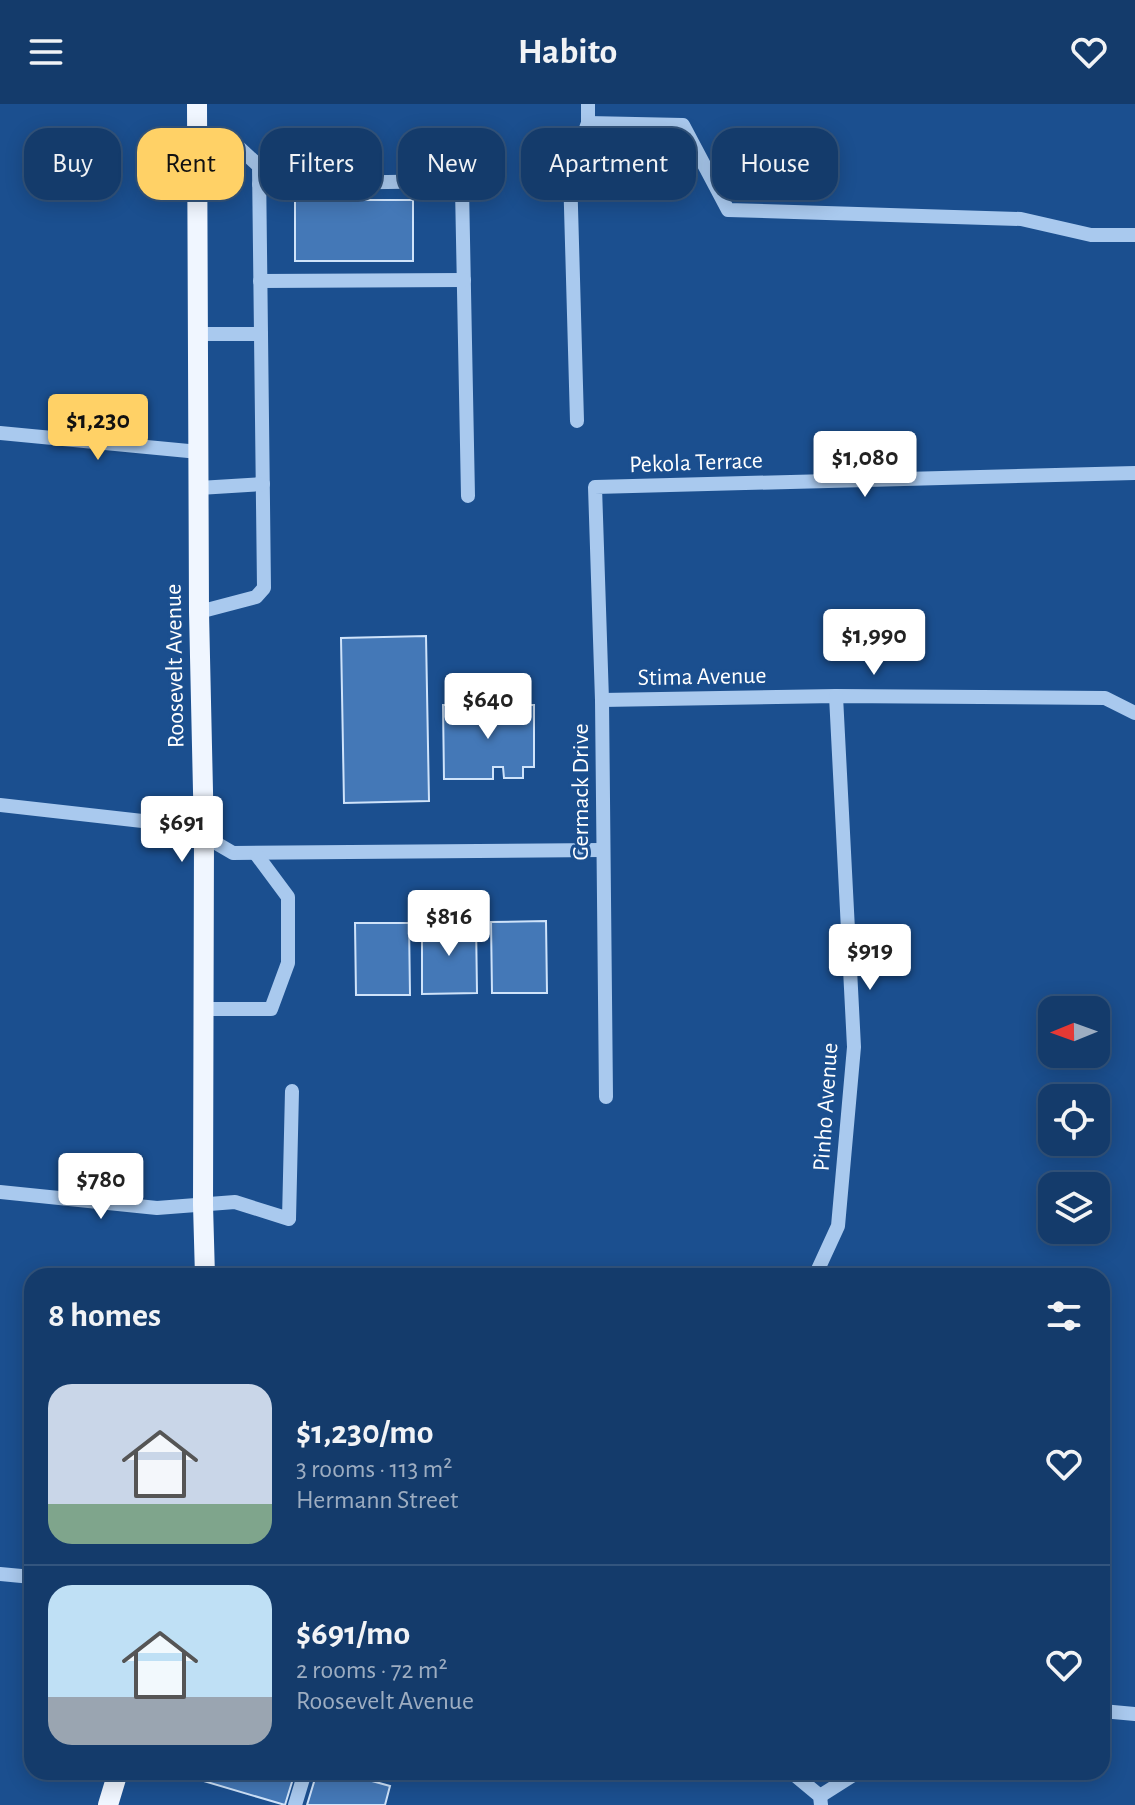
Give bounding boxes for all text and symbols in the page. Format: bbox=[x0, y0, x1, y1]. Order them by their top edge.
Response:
icon: menu bbox=[24, 30, 68, 74]
icon: heart bbox=[1067, 30, 1111, 74]
text: Habito bbox=[518, 34, 617, 70]
chip: Buy bbox=[24, 128, 121, 200]
chip: Rent bbox=[137, 128, 244, 200]
chip: Filters bbox=[260, 128, 382, 200]
chip: New bbox=[398, 128, 505, 200]
chip: Apartment bbox=[521, 128, 696, 200]
chip: House bbox=[712, 128, 838, 200]
pin: $1,230 bbox=[33, 394, 163, 462]
text: $1,230 bbox=[66, 407, 130, 433]
pin: $1,080 bbox=[800, 431, 930, 499]
text: $1,080 bbox=[832, 444, 898, 470]
street label: Pekola Terrace bbox=[629, 449, 763, 477]
street label: Roosevelt Avenue bbox=[162, 584, 188, 748]
pin: $1,990 bbox=[809, 609, 939, 677]
text: $1,990 bbox=[841, 622, 907, 648]
street label: Stima Avenue bbox=[637, 664, 767, 690]
pin: $640 bbox=[441, 673, 535, 741]
text: $640 bbox=[463, 686, 513, 712]
street label: Germack Drive bbox=[569, 723, 593, 861]
pin: $691 bbox=[135, 796, 229, 864]
text: $691 bbox=[159, 809, 205, 835]
pin: $816 bbox=[402, 890, 496, 958]
text: $816 bbox=[426, 903, 472, 929]
pin: $919 bbox=[823, 924, 917, 992]
text: $919 bbox=[847, 937, 893, 963]
north arrow bbox=[1038, 996, 1110, 1068]
map controls bbox=[1038, 996, 1110, 1244]
street label: Pinho Avenue bbox=[810, 1042, 842, 1172]
button: locate bbox=[1038, 1084, 1110, 1156]
pin: $780 bbox=[54, 1153, 148, 1221]
text: $780 bbox=[76, 1166, 126, 1192]
button: layers bbox=[1038, 1172, 1110, 1244]
icon: filters bbox=[1042, 1294, 1086, 1338]
text: 8 homes bbox=[48, 1299, 161, 1333]
icon: home bbox=[112, 1416, 208, 1512]
text: $1,230/mo bbox=[296, 1416, 434, 1450]
icon: heart bbox=[1042, 1442, 1086, 1486]
text: 3 rooms · 113 m² bbox=[296, 1456, 452, 1482]
text: Hermann Street bbox=[296, 1487, 458, 1513]
icon: home bbox=[112, 1617, 208, 1713]
text: $691/mo bbox=[296, 1617, 410, 1651]
icon: heart bbox=[1042, 1643, 1086, 1687]
text: 2 rooms · 72 m² bbox=[296, 1657, 448, 1683]
text: Roosevelt Avenue bbox=[296, 1688, 474, 1714]

